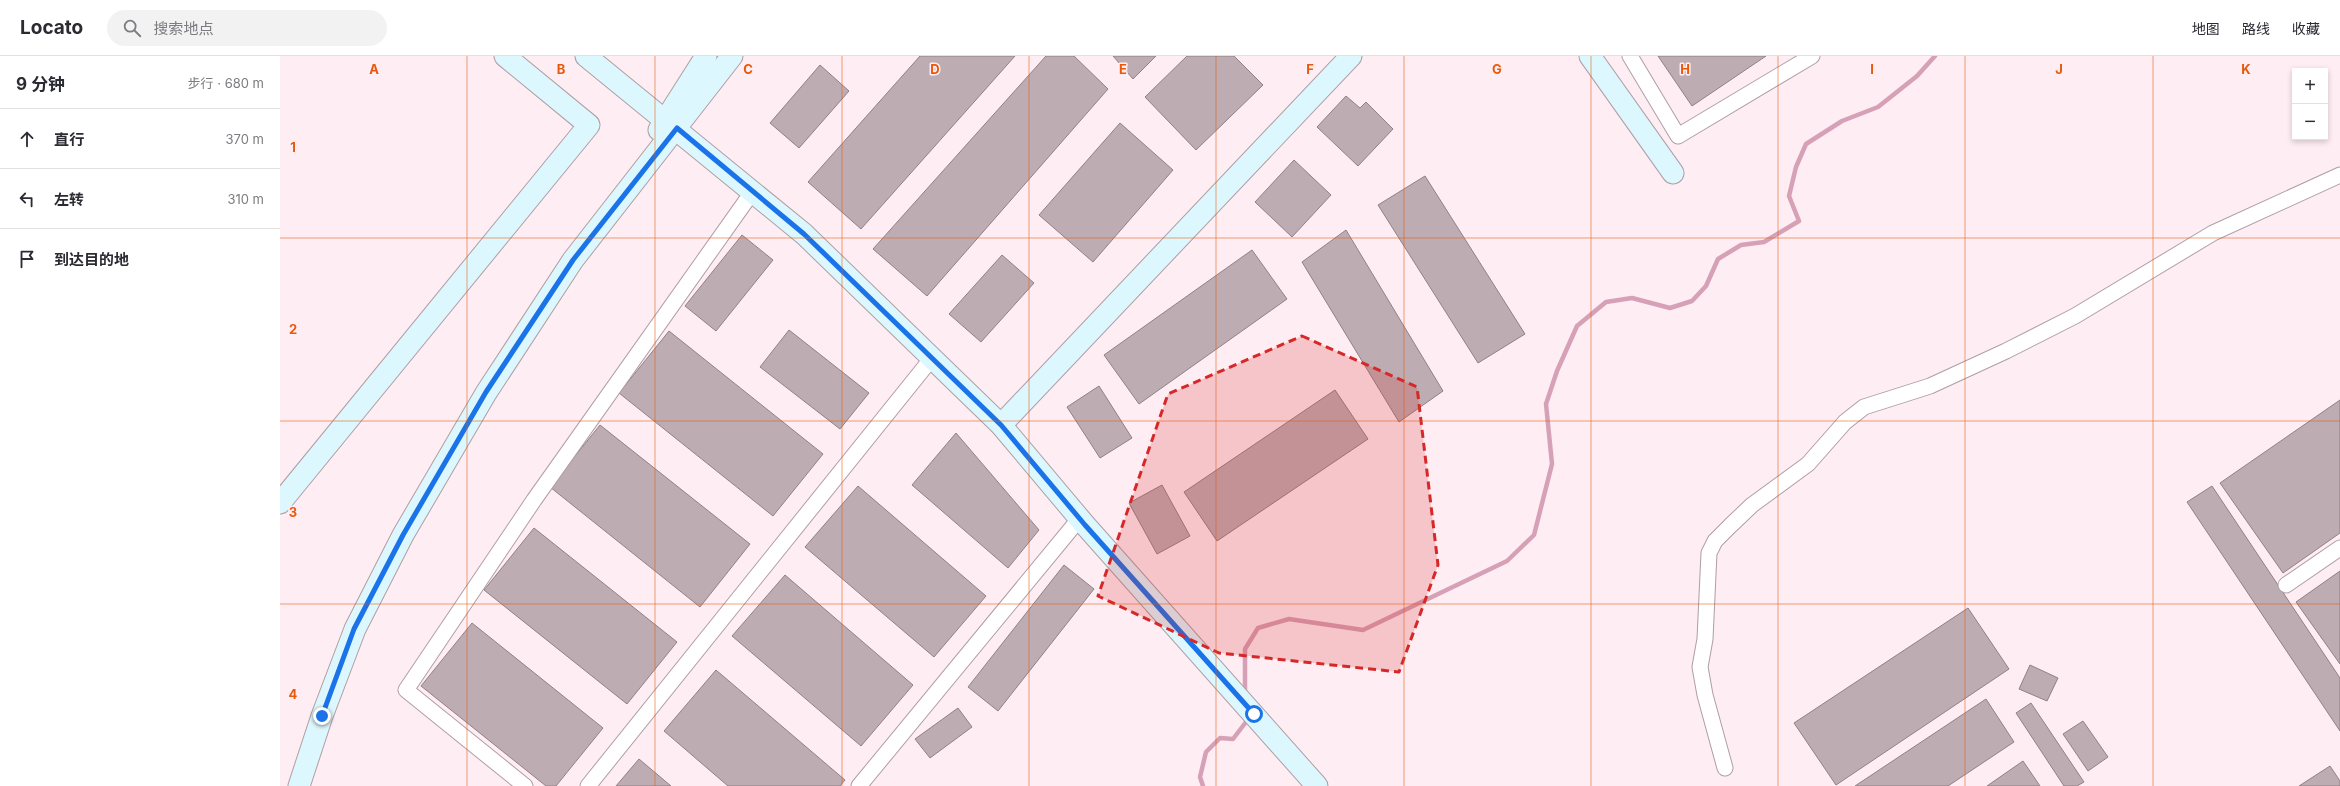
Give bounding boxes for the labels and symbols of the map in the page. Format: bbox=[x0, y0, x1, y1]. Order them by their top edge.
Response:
text: A bbox=[369, 61, 379, 77]
text: B bbox=[557, 61, 566, 77]
text: C bbox=[743, 61, 753, 77]
text: D bbox=[930, 61, 940, 77]
text: E bbox=[1119, 61, 1127, 77]
text: F bbox=[1306, 61, 1314, 77]
text: G bbox=[1492, 61, 1502, 77]
text: H bbox=[1680, 61, 1690, 77]
text: I bbox=[1870, 61, 1874, 77]
text: J bbox=[2055, 61, 2063, 77]
text: K bbox=[2241, 61, 2251, 77]
text: 1 bbox=[290, 139, 296, 155]
text: 2 bbox=[289, 321, 297, 337]
text: 3 bbox=[289, 504, 297, 520]
text: 4 bbox=[289, 686, 298, 702]
route start bbox=[1245, 705, 1263, 723]
route end bbox=[313, 707, 331, 725]

